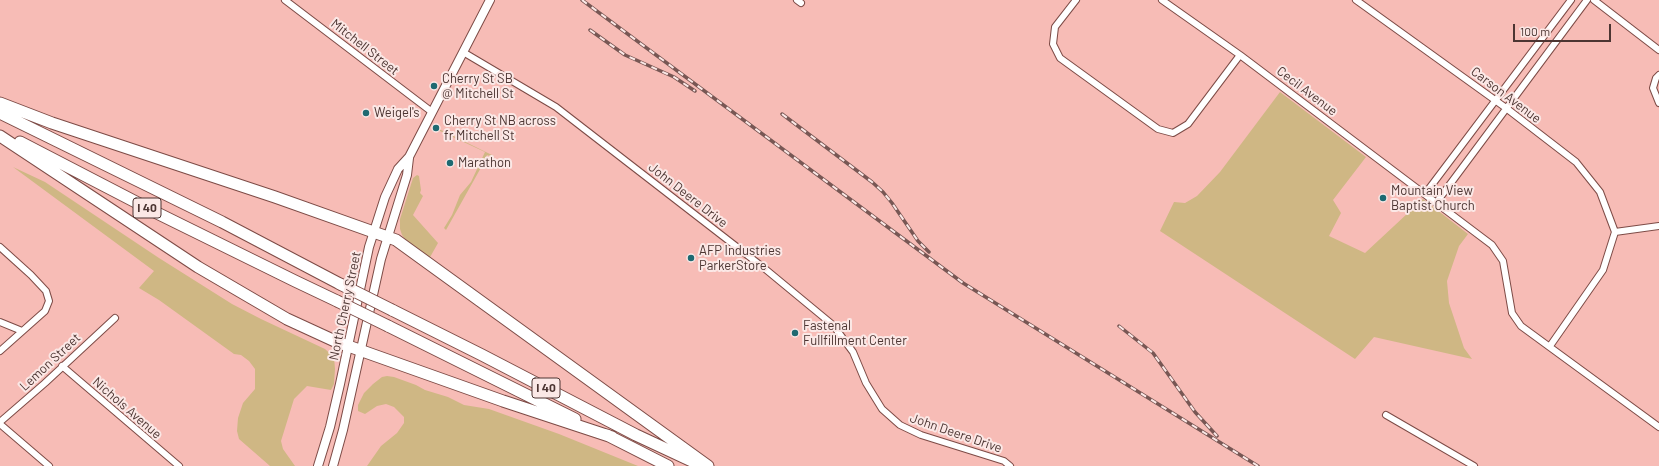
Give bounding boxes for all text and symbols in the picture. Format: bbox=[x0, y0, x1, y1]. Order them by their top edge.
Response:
street label: Mitchell Street bbox=[328, 16, 402, 78]
scale bar bbox=[1515, 16, 1613, 42]
text: 100 m bbox=[1520, 24, 1550, 38]
street label: Cecil Avenue bbox=[1274, 63, 1340, 119]
street label: Carson Avenue bbox=[1468, 64, 1544, 126]
place label: Cherry St SB @ Mitchell St bbox=[442, 71, 514, 102]
marker: Cherry St SB @ Mitchell St bbox=[429, 81, 439, 91]
place label: Weigel's bbox=[374, 105, 420, 121]
marker: Weigel's bbox=[361, 108, 371, 118]
place label: Cherry St NB across fr Mitchell St bbox=[444, 113, 556, 144]
marker: Cherry St NB across fr Mitchell St bbox=[431, 123, 441, 133]
place label: Marathon bbox=[458, 155, 511, 171]
marker: Marathon bbox=[445, 158, 455, 168]
street label: John Deere Drive bbox=[645, 159, 731, 231]
place label: Mountain View Baptist Church bbox=[1391, 183, 1475, 214]
marker: Mountain View Baptist Church bbox=[1378, 193, 1388, 203]
road number: I 40 bbox=[133, 198, 161, 218]
place label: AFP Industries ParkerStore bbox=[699, 243, 781, 274]
street label: North Cherry Street bbox=[326, 250, 364, 362]
marker: AFP Industries ParkerStore bbox=[686, 253, 696, 263]
place label: Fastenal Fullfillment Center bbox=[803, 318, 907, 349]
marker: Fastenal Fullfillment Center bbox=[790, 328, 800, 338]
street label: Lemon Street bbox=[16, 330, 84, 394]
street label: Nichols Avenue bbox=[89, 374, 165, 442]
road number: I 40 bbox=[532, 378, 560, 398]
street label: John Deere Drive bbox=[908, 410, 1004, 456]

